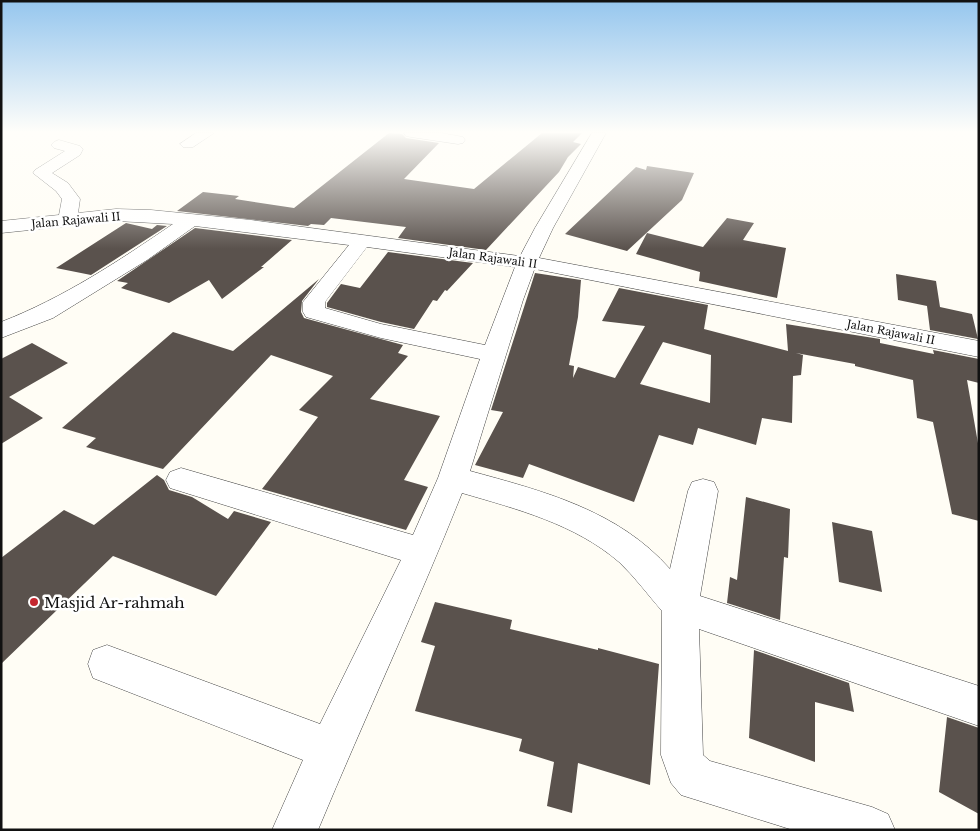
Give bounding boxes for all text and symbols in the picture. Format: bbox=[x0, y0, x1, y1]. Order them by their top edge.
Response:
street label: Jalan Rajawali II bbox=[29, 209, 122, 231]
street label: Jalan Rajawali II bbox=[446, 245, 539, 271]
street label: Jalan Rajawali II bbox=[844, 316, 937, 347]
place label: Masjid Ar-rahmah bbox=[44, 593, 185, 612]
marker: Masjid Ar-rahmah bbox=[28, 596, 40, 608]

